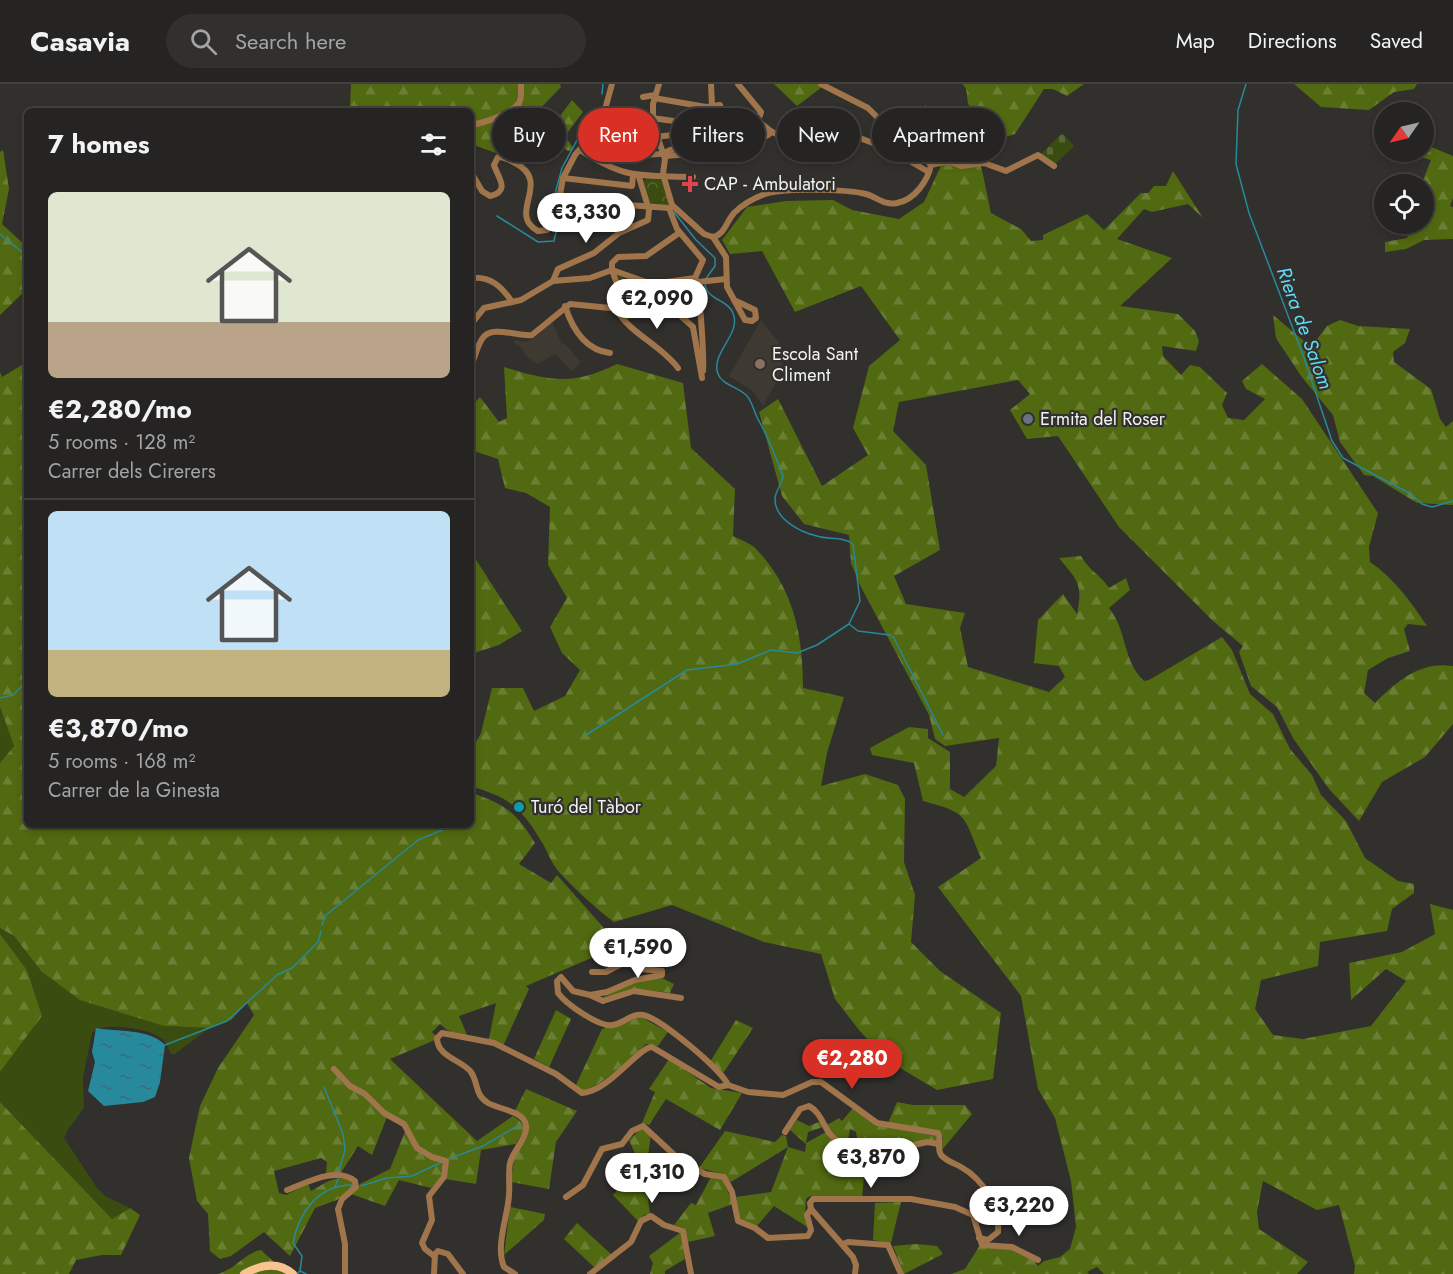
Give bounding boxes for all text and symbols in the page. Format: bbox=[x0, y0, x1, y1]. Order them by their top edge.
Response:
search box bbox=[166, 14, 586, 68]
text: Casavia bbox=[30, 21, 130, 62]
icon: search bbox=[187, 25, 220, 58]
text: Search here bbox=[235, 25, 346, 57]
text: Map bbox=[1176, 26, 1215, 56]
text: Directions bbox=[1248, 26, 1337, 56]
text: Saved bbox=[1370, 26, 1423, 56]
north arrow bbox=[1374, 102, 1434, 162]
map controls bbox=[1374, 102, 1434, 234]
chip: Buy bbox=[492, 108, 566, 162]
chip: Rent bbox=[578, 108, 659, 162]
chip: Filters bbox=[671, 108, 765, 162]
chip: New bbox=[777, 108, 860, 162]
chip: Apartment bbox=[872, 108, 1005, 162]
text: 7 homes bbox=[48, 125, 150, 163]
icon: filters bbox=[417, 128, 450, 161]
place label: CAP - Ambulatori bbox=[704, 171, 836, 197]
button: locate bbox=[1374, 174, 1434, 234]
marker: CAP - Ambulatori bbox=[681, 175, 699, 193]
pin: €3,330 bbox=[537, 193, 635, 244]
text: €3,330 bbox=[551, 198, 621, 227]
icon: home bbox=[195, 231, 303, 339]
water label: Riera de Salom bbox=[1269, 263, 1340, 394]
pin: €2,090 bbox=[608, 279, 706, 330]
text: €2,090 bbox=[621, 284, 693, 313]
place label: Escola Sant Climent bbox=[772, 341, 859, 388]
marker: Escola Sant Climent bbox=[753, 357, 767, 371]
text: €2,280/mo bbox=[48, 390, 192, 428]
place label: Ermita del Roser bbox=[1040, 406, 1166, 432]
marker: Ermita del Roser bbox=[1021, 412, 1035, 426]
text: 5 rooms · 128 m² bbox=[48, 428, 195, 457]
text: Carrer dels Cirerers bbox=[48, 457, 216, 486]
icon: home bbox=[195, 550, 303, 658]
text: €3,870/mo bbox=[48, 709, 189, 747]
text: 5 rooms · 168 m² bbox=[48, 747, 195, 776]
text: Carrer de la Ginesta bbox=[48, 776, 220, 805]
place label: Turó del Tàbor bbox=[531, 794, 642, 820]
marker: Turó del Tàbor bbox=[512, 800, 526, 814]
pin: €1,590 bbox=[589, 928, 687, 979]
text: €1,590 bbox=[603, 933, 673, 962]
pin: €2,280 bbox=[803, 1039, 901, 1090]
text: €2,280 bbox=[816, 1044, 888, 1073]
pin: €3,870 bbox=[822, 1138, 920, 1189]
text: €3,870 bbox=[836, 1143, 906, 1172]
pin: €1,310 bbox=[603, 1153, 701, 1204]
text: €1,310 bbox=[619, 1158, 685, 1187]
pin: €3,220 bbox=[970, 1186, 1068, 1237]
text: €3,220 bbox=[983, 1191, 1055, 1220]

